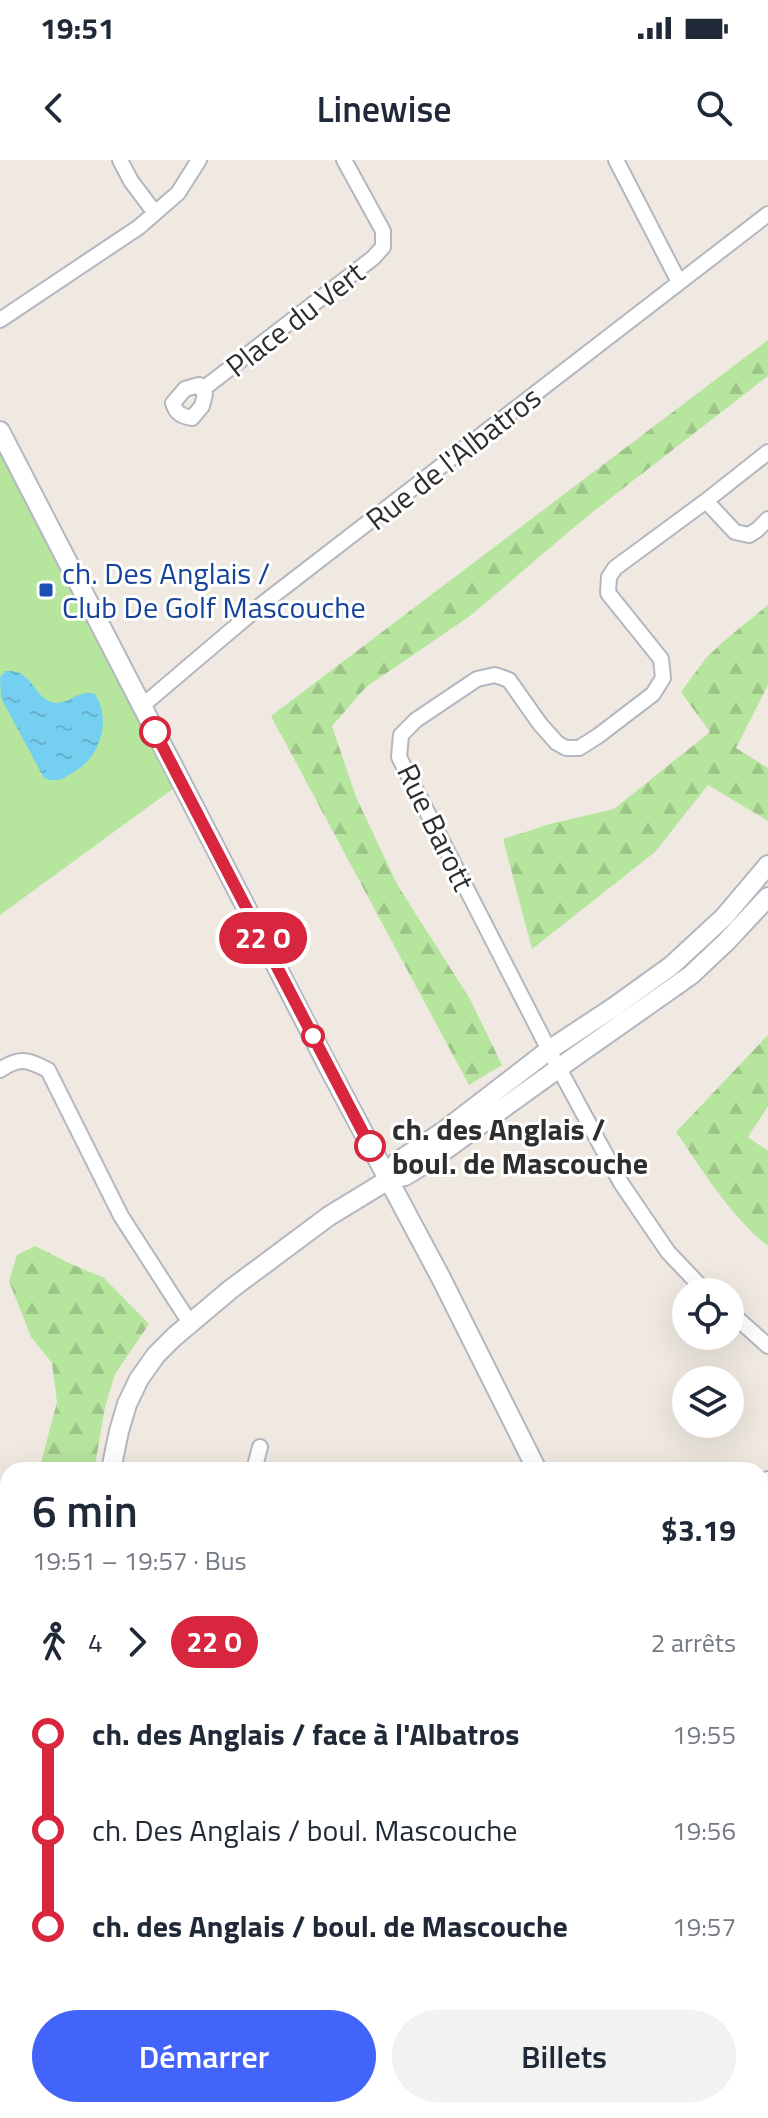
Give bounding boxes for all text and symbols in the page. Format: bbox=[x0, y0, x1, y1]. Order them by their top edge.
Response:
text: 19:51 bbox=[40, 5, 115, 51]
text: Linewise bbox=[316, 81, 452, 136]
icon: back bbox=[32, 86, 76, 130]
icon: search bbox=[692, 86, 736, 130]
street label: Place du Vert bbox=[216, 250, 375, 388]
street label: Rue de l'Albatros bbox=[355, 375, 551, 541]
place label: ch. Des Anglais / Club De Golf Mascouche bbox=[62, 550, 366, 630]
marker: ch. Des Anglais / Club De Golf Mascouche bbox=[37, 581, 55, 599]
unlabelled marker bbox=[140, 717, 170, 747]
street label: Rue Barott bbox=[385, 756, 487, 899]
line badge: 22 O bbox=[207, 912, 319, 964]
text: 22 O bbox=[235, 916, 291, 959]
unlabelled marker bbox=[302, 1025, 324, 1047]
place label: ch. des Anglais / boul. de Mascouche bbox=[392, 1106, 648, 1186]
marker: ch. des Anglais / boul. de Mascouche bbox=[355, 1131, 385, 1161]
map controls bbox=[672, 1278, 744, 1438]
button: locate bbox=[672, 1278, 744, 1350]
button: layers bbox=[672, 1366, 744, 1438]
text: 6 min bbox=[32, 1477, 138, 1544]
text: $3.19 bbox=[661, 1507, 736, 1553]
text: 19:51 – 19:57 · Bus bbox=[32, 1541, 247, 1580]
icon: walk bbox=[32, 1620, 76, 1664]
icon: forward bbox=[115, 1620, 159, 1664]
text: 22 O bbox=[187, 1620, 242, 1663]
text: 4 bbox=[88, 1623, 103, 1662]
text: 2 arrêts bbox=[651, 1623, 736, 1662]
text: ch. des Anglais / face à l'Albatros bbox=[92, 1711, 519, 1757]
text: 19:55 bbox=[672, 1715, 736, 1754]
text: ch. Des Anglais / boul. Mascouche bbox=[92, 1807, 518, 1853]
text: 19:56 bbox=[672, 1811, 736, 1850]
text: ch. des Anglais / boul. de Mascouche bbox=[92, 1903, 568, 1949]
text: 19:57 bbox=[672, 1907, 736, 1946]
button: Démarrer bbox=[32, 2010, 376, 2102]
button: Billets bbox=[392, 2010, 736, 2102]

